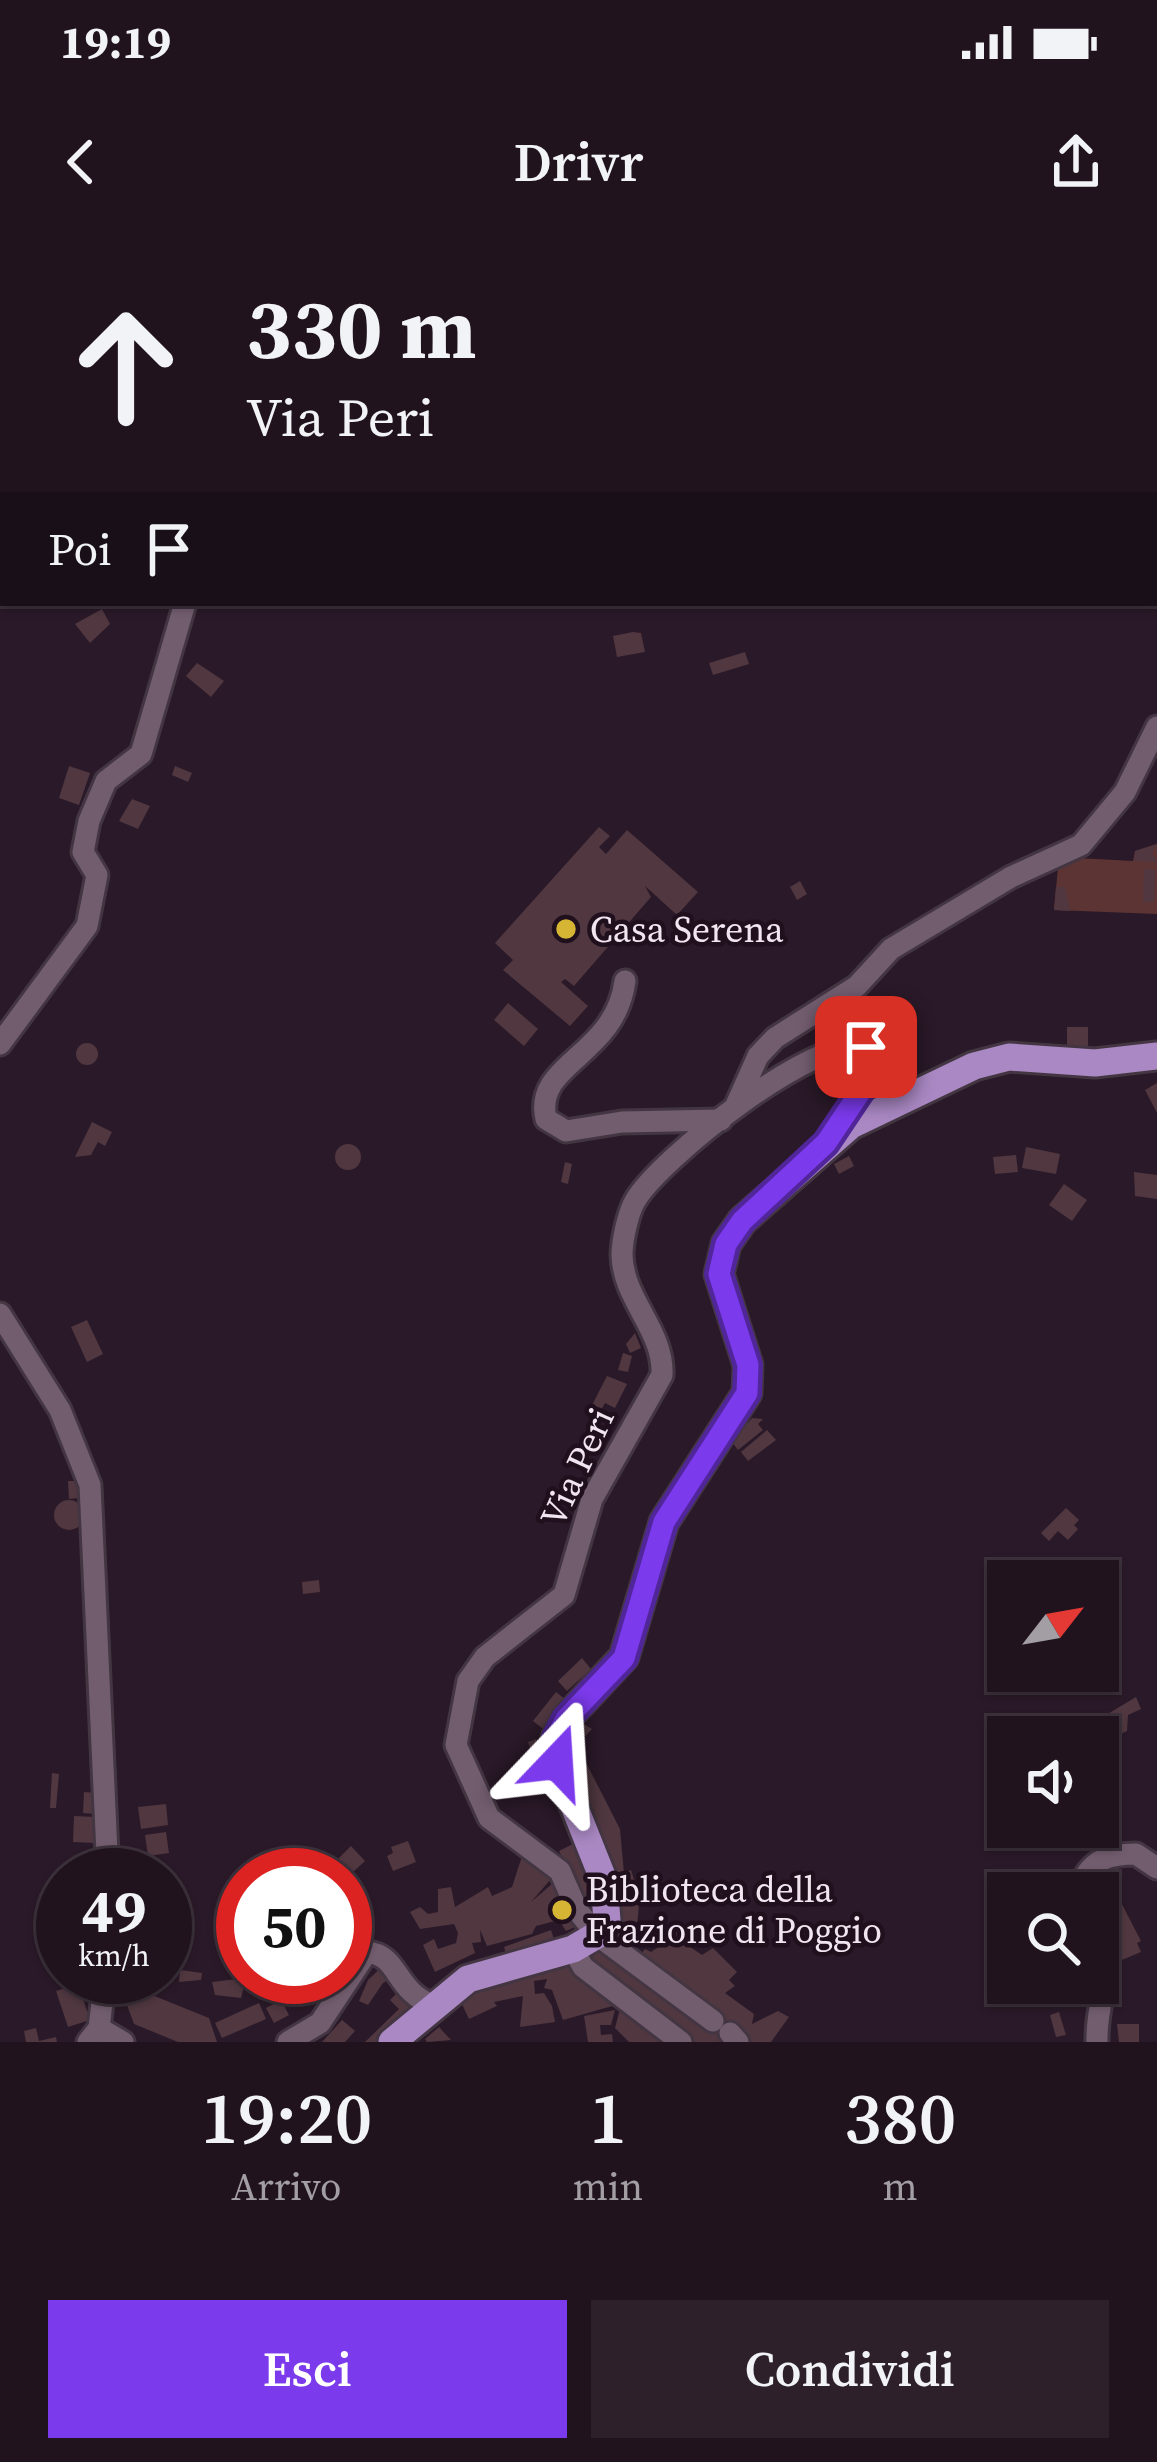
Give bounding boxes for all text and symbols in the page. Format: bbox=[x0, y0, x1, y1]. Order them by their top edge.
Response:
text: 19:19 bbox=[60, 11, 171, 73]
text: Drivr bbox=[514, 125, 643, 199]
icon: back bbox=[48, 129, 114, 195]
icon: share bbox=[1043, 129, 1109, 195]
text: 330 m bbox=[246, 271, 477, 386]
icon: ahead bbox=[48, 288, 204, 444]
text: Via Peri bbox=[246, 380, 434, 454]
icon: arrive bbox=[136, 516, 202, 582]
text: Poi bbox=[48, 518, 112, 580]
place label: Casa Serena bbox=[590, 905, 784, 954]
marker: Casa Serena bbox=[553, 916, 579, 942]
pin bbox=[815, 996, 917, 1098]
icon: arrive bbox=[833, 1014, 899, 1080]
street label: Via Peri bbox=[528, 1400, 626, 1534]
north arrow bbox=[987, 1560, 1119, 1692]
map controls bbox=[987, 1560, 1119, 2004]
position arrow bbox=[494, 1699, 620, 1825]
button: sound bbox=[987, 1716, 1119, 1848]
speed limit sign: 50 bbox=[216, 1848, 372, 2004]
place label: Biblioteca della Frazione di Poggio bbox=[586, 1865, 882, 1955]
text: 49 bbox=[81, 1870, 147, 1952]
button: search bbox=[987, 1872, 1119, 2004]
marker: Biblioteca della Frazione di Poggio bbox=[549, 1897, 575, 1923]
text: km/h bbox=[78, 1935, 150, 1976]
text: 19:20 bbox=[201, 2068, 372, 2167]
text: 1 bbox=[589, 2068, 627, 2167]
text: 380 bbox=[844, 2068, 956, 2167]
text: Arrivo bbox=[231, 2160, 342, 2213]
text: min bbox=[573, 2160, 643, 2213]
text: m bbox=[883, 2160, 918, 2213]
button: Esci bbox=[48, 2300, 567, 2438]
button: Condividi bbox=[591, 2300, 1109, 2438]

